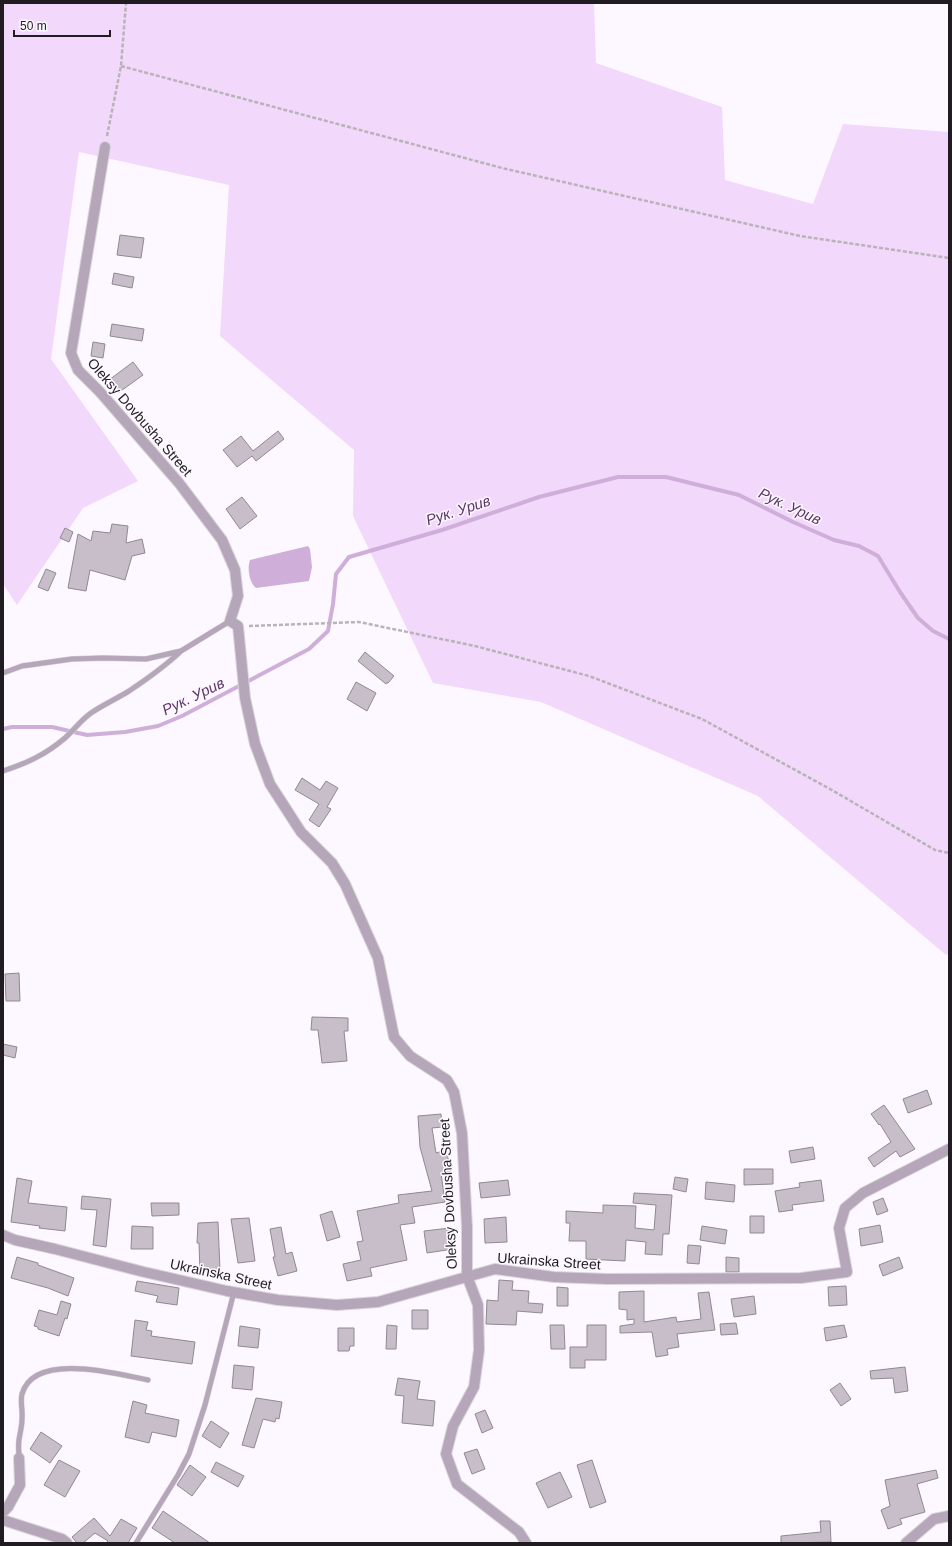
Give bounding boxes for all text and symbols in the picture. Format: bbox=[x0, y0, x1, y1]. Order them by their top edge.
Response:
scale bar bbox=[14, 12, 110, 38]
text: 50 m bbox=[20, 19, 47, 33]
street label: Oleksy Dovbusha Street bbox=[84, 355, 196, 479]
water label: Рук. Урив bbox=[756, 484, 824, 528]
water label: Рук. Урив bbox=[424, 492, 493, 528]
water label: Рук. Урив bbox=[159, 674, 227, 718]
street label: Oleksy Dovbusha Street bbox=[436, 1118, 460, 1270]
street label: Ukrainska Street bbox=[497, 1249, 601, 1273]
street label: Ukrainska Street bbox=[169, 1255, 273, 1293]

